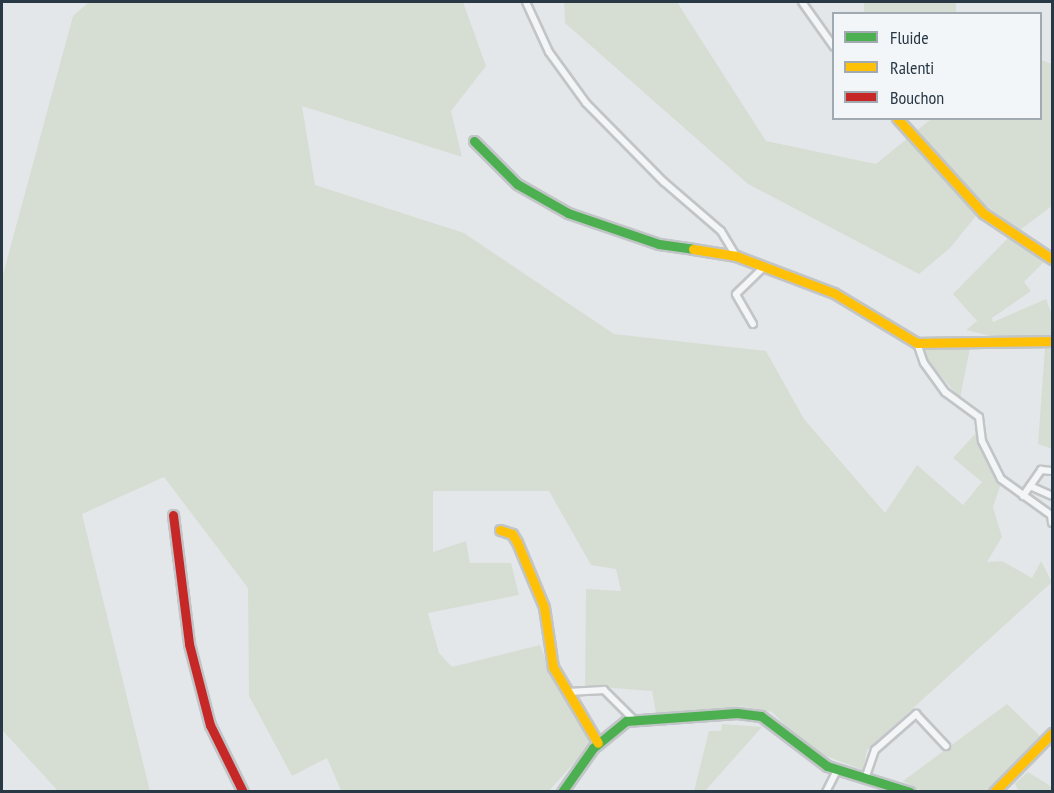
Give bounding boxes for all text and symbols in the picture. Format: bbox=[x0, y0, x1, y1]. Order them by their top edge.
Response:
legend bbox=[832, 12, 1042, 120]
text: Fluide bbox=[890, 26, 929, 49]
text: Ralenti bbox=[890, 56, 934, 79]
text: Bouchon bbox=[890, 86, 944, 109]

